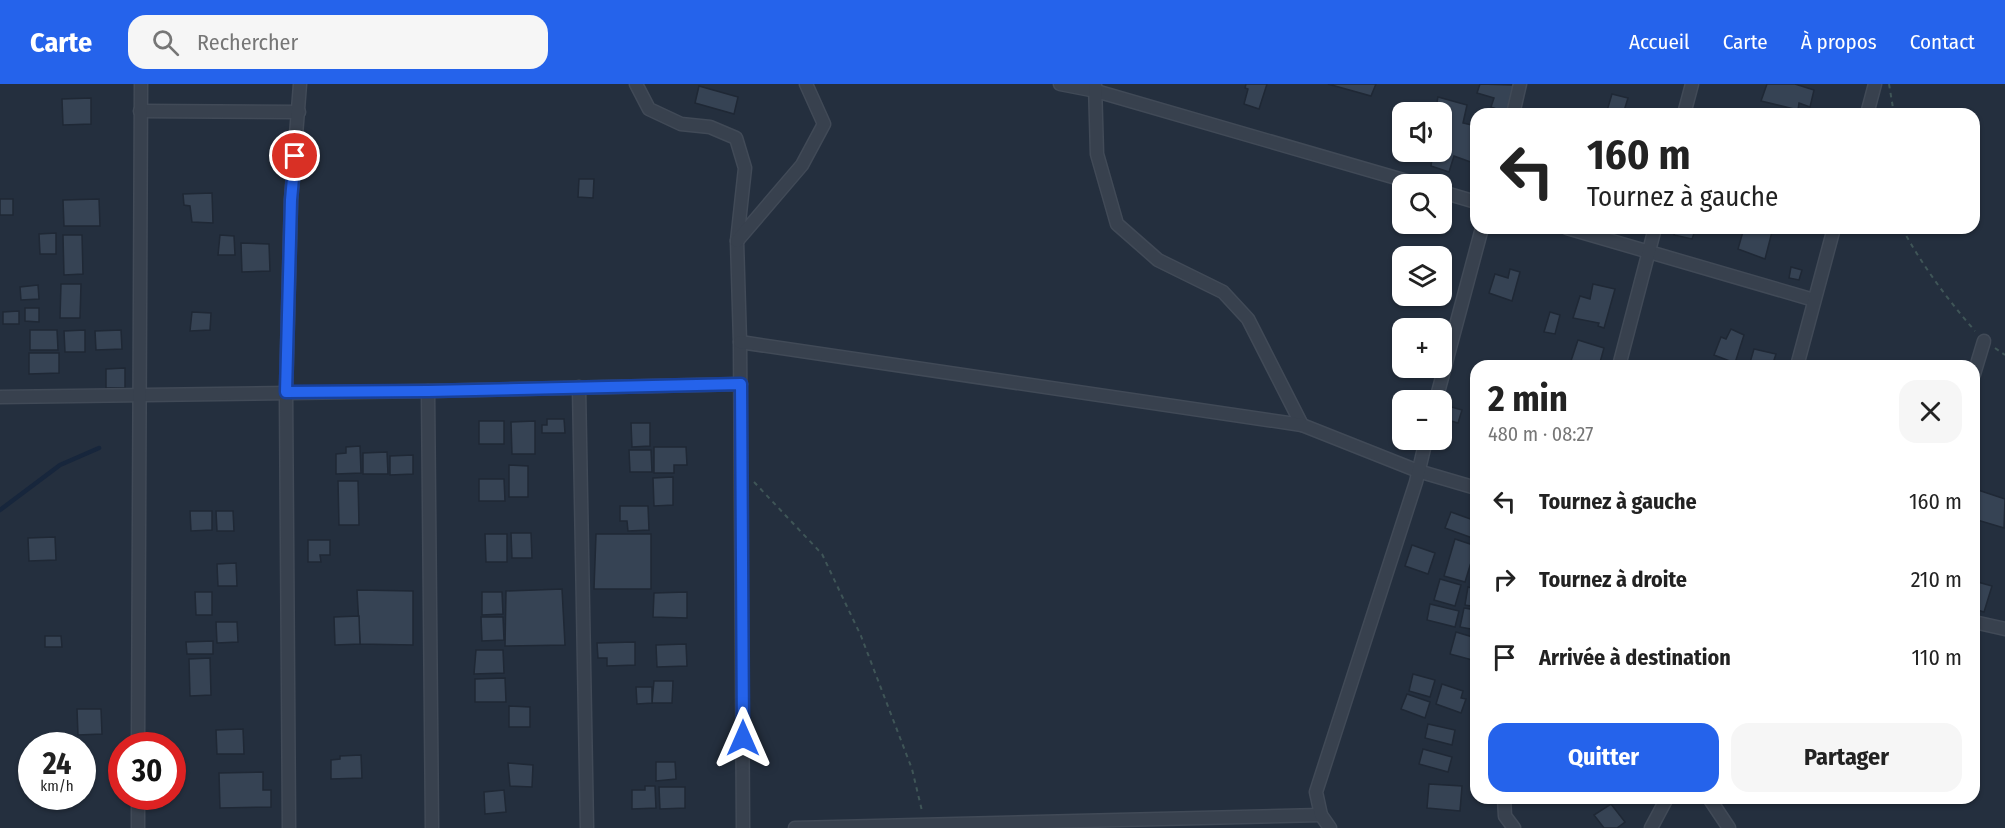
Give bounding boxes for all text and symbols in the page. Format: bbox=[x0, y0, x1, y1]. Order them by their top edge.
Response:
search box bbox=[128, 15, 548, 69]
text: Carte bbox=[30, 26, 92, 59]
icon: search bbox=[149, 26, 182, 59]
text: Rechercher bbox=[197, 29, 298, 56]
text: Accueil bbox=[1629, 29, 1690, 55]
text: Carte bbox=[1723, 29, 1768, 55]
text: À propos bbox=[1801, 29, 1877, 55]
text: Contact bbox=[1910, 29, 1975, 55]
map controls bbox=[1392, 102, 1452, 450]
button: sound bbox=[1392, 102, 1452, 162]
pin bbox=[269, 130, 320, 181]
text: 160 m bbox=[1587, 130, 1690, 180]
icon: left bbox=[1488, 132, 1566, 210]
icon: arrive bbox=[278, 139, 311, 172]
button: search bbox=[1392, 174, 1452, 234]
text: Tournez à gauche bbox=[1587, 181, 1778, 213]
button: layers bbox=[1392, 246, 1452, 306]
button: + bbox=[1392, 318, 1452, 378]
text: 2 min bbox=[1488, 377, 1568, 421]
button: close bbox=[1899, 380, 1962, 443]
button: − bbox=[1392, 390, 1452, 450]
text: 480 m · 08:27 bbox=[1488, 422, 1593, 446]
icon: left bbox=[1488, 485, 1521, 518]
text: Tournez à gauche bbox=[1539, 488, 1697, 515]
text: 160 m bbox=[1909, 488, 1962, 515]
icon: right bbox=[1488, 563, 1521, 596]
text: Tournez à droite bbox=[1539, 566, 1687, 593]
text: 210 m bbox=[1911, 566, 1962, 593]
icon: arrive bbox=[1488, 641, 1521, 674]
text: Arrivée à destination bbox=[1539, 644, 1731, 671]
text: 110 m bbox=[1912, 644, 1962, 671]
position arrow bbox=[711, 706, 775, 770]
button: Quitter bbox=[1488, 723, 1719, 792]
button: Partager bbox=[1731, 723, 1962, 792]
speed limit sign: 30 bbox=[108, 732, 186, 810]
text: 24 bbox=[43, 746, 71, 782]
text: km/h bbox=[40, 777, 74, 795]

